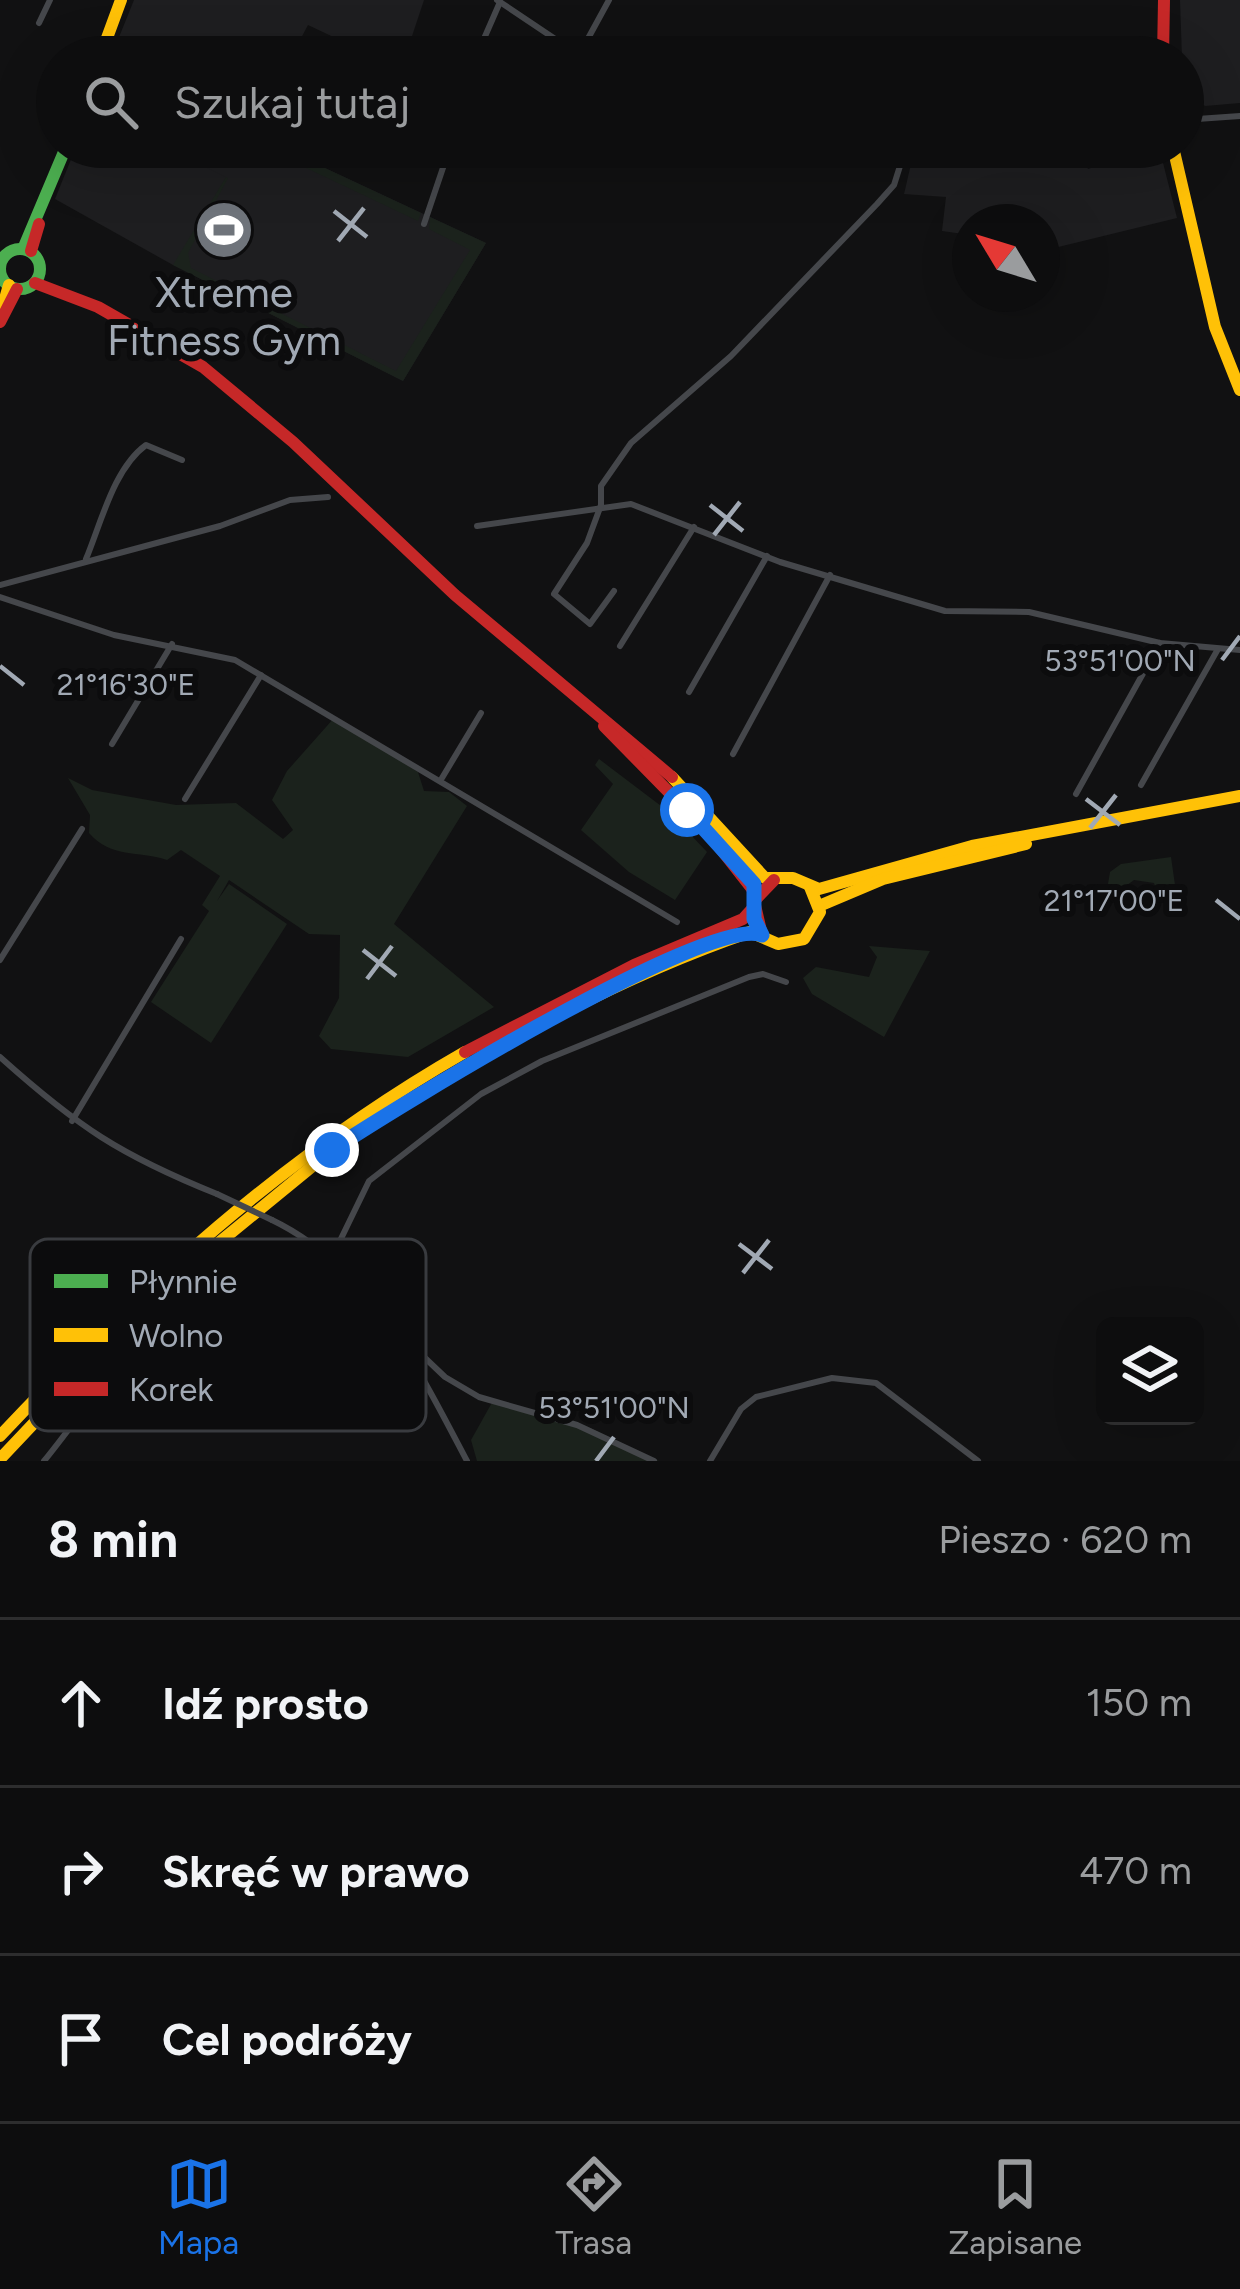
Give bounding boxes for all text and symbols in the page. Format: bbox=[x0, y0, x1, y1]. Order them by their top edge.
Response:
search box bbox=[36, 36, 1204, 168]
icon: search bbox=[78, 69, 144, 135]
text: Szukaj tutaj bbox=[174, 75, 410, 129]
sports icon: Xtreme Fitness Gym bbox=[193, 199, 255, 261]
north arrow bbox=[952, 204, 1060, 312]
place label: Xtreme Fitness Gym bbox=[107, 267, 341, 366]
text: 53°51'00"N bbox=[1044, 642, 1196, 679]
text: 21°16'30"E bbox=[57, 666, 195, 703]
route start bbox=[660, 783, 714, 837]
text: 21°17'00"E bbox=[1044, 882, 1184, 919]
route end bbox=[305, 1123, 359, 1177]
legend bbox=[30, 1239, 426, 1431]
text: Płynnie bbox=[129, 1262, 237, 1301]
text: Wolno bbox=[129, 1316, 223, 1355]
map controls bbox=[1096, 1317, 1204, 1425]
button: layers bbox=[1096, 1317, 1204, 1425]
text: Korek bbox=[129, 1370, 213, 1409]
text: 53°51'00"N bbox=[538, 1389, 690, 1426]
text: 8 min bbox=[48, 1509, 178, 1570]
text: Pieszo · 620 m bbox=[938, 1516, 1192, 1563]
icon: ahead bbox=[48, 1670, 114, 1736]
text: Idź prosto bbox=[162, 1676, 369, 1730]
text: 150 m bbox=[1086, 1679, 1192, 1726]
icon: right bbox=[48, 1838, 114, 1904]
text: Skręć w prawo bbox=[162, 1844, 470, 1898]
text: 470 m bbox=[1079, 1847, 1192, 1894]
icon: arrive bbox=[48, 2006, 114, 2072]
text: Cel podróży bbox=[162, 2012, 412, 2066]
tab: Mapa bbox=[158, 2151, 239, 2262]
tab: Trasa bbox=[555, 2151, 632, 2262]
tab: Zapisane bbox=[948, 2151, 1082, 2262]

